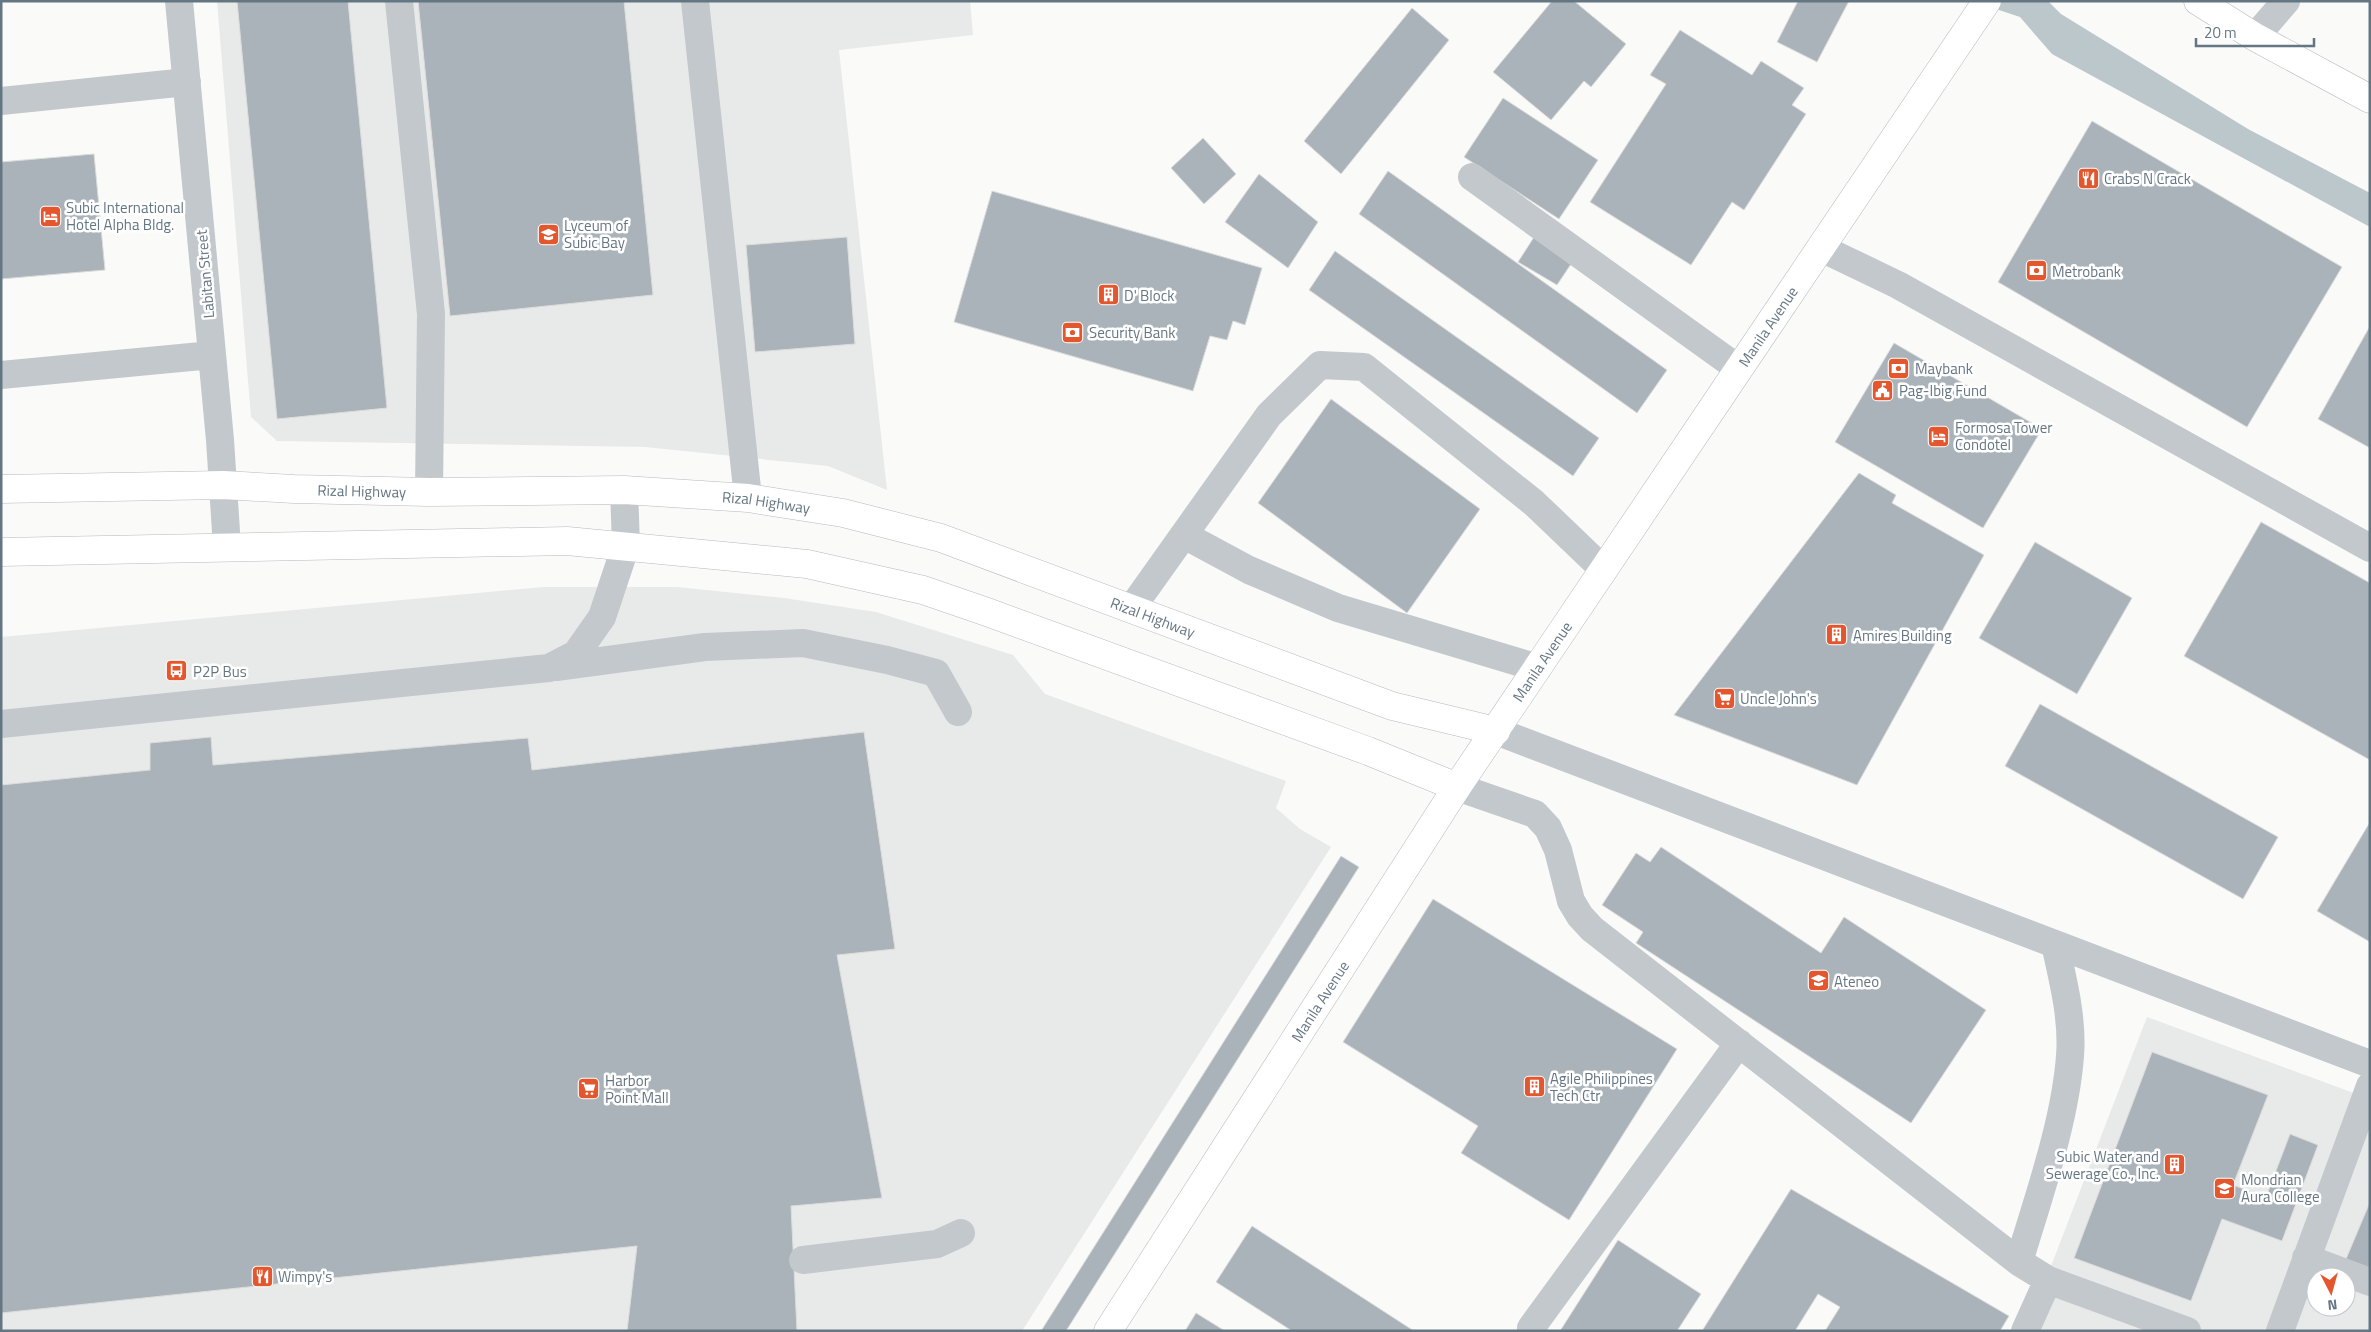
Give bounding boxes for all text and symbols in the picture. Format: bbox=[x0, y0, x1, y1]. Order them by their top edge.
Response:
scale bar bbox=[2196, 15, 2314, 47]
text: 20 m bbox=[2204, 21, 2237, 44]
restaurant icon: Crabs N Crack bbox=[2076, 166, 2100, 190]
place label: Crabs N Crack bbox=[2104, 167, 2191, 190]
place label: Subic International Hotel Alpha Bldg. bbox=[66, 196, 184, 236]
hotel icon: Subic International Hotel Alpha Bldg. bbox=[38, 204, 62, 228]
place label: Lyceum of Subic Bay bbox=[564, 214, 628, 254]
school or university icon: Lyceum of Subic Bay bbox=[536, 222, 560, 246]
street label: Labitan Street bbox=[190, 228, 220, 319]
bank icon: Metrobank bbox=[2024, 259, 2048, 283]
place label: Metrobank bbox=[2052, 260, 2121, 283]
street label: Manila Avenue bbox=[1732, 281, 1803, 371]
building icon: D' Block bbox=[1096, 283, 1120, 307]
place label: D' Block bbox=[1124, 284, 1174, 307]
bank icon: Security Bank bbox=[1061, 320, 1085, 344]
place label: Security Bank bbox=[1089, 321, 1176, 344]
bank icon: Maybank bbox=[1887, 356, 1911, 380]
place label: Maybank bbox=[1915, 357, 1973, 380]
public building icon: Pag-Ibig Fund bbox=[1871, 378, 1895, 402]
place label: Pag-Ibig Fund bbox=[1899, 379, 1987, 402]
place label: Formosa Tower Condotel bbox=[1955, 416, 2052, 456]
hotel icon: Formosa Tower Condotel bbox=[1927, 424, 1951, 448]
street label: Rizal Highway bbox=[317, 478, 407, 503]
street label: Rizal Highway bbox=[721, 485, 812, 519]
street label: Rizal Highway bbox=[1107, 591, 1199, 643]
street label: Manila Avenue bbox=[1506, 616, 1577, 706]
building icon: Amires Building bbox=[1825, 623, 1849, 647]
place label: Amires Building bbox=[1853, 624, 1952, 647]
bus stop icon: P2P Bus bbox=[165, 659, 189, 683]
place label: P2P Bus bbox=[193, 660, 247, 683]
supermarket icon: Uncle John's bbox=[1712, 686, 1736, 710]
place label: Uncle John's bbox=[1740, 687, 1817, 710]
street label: Manila Avenue bbox=[1285, 956, 1354, 1046]
school or university icon: Ateneo bbox=[1806, 969, 1830, 993]
place label: Ateneo bbox=[1834, 970, 1879, 993]
place label: Agile Philippines Tech Ctr bbox=[1550, 1067, 1653, 1107]
place label: Harbor Point Mall bbox=[605, 1069, 669, 1109]
building icon: Agile Philippines Tech Ctr bbox=[1522, 1075, 1546, 1099]
supermarket icon: Harbor Point Mall bbox=[577, 1077, 601, 1101]
place label: Subic Water and Sewerage Co., Inc. bbox=[2046, 1145, 2159, 1185]
building icon: Subic Water and Sewerage Co., Inc. bbox=[2163, 1153, 2187, 1177]
place label: Mondrian Aura College bbox=[2241, 1168, 2320, 1208]
school or university icon: Mondrian Aura College bbox=[2213, 1176, 2237, 1200]
restaurant icon: Wimpy's bbox=[250, 1264, 274, 1288]
place label: Wimpy's bbox=[278, 1265, 332, 1288]
north arrow bbox=[2306, 1267, 2356, 1317]
text: N bbox=[2326, 1294, 2338, 1316]

